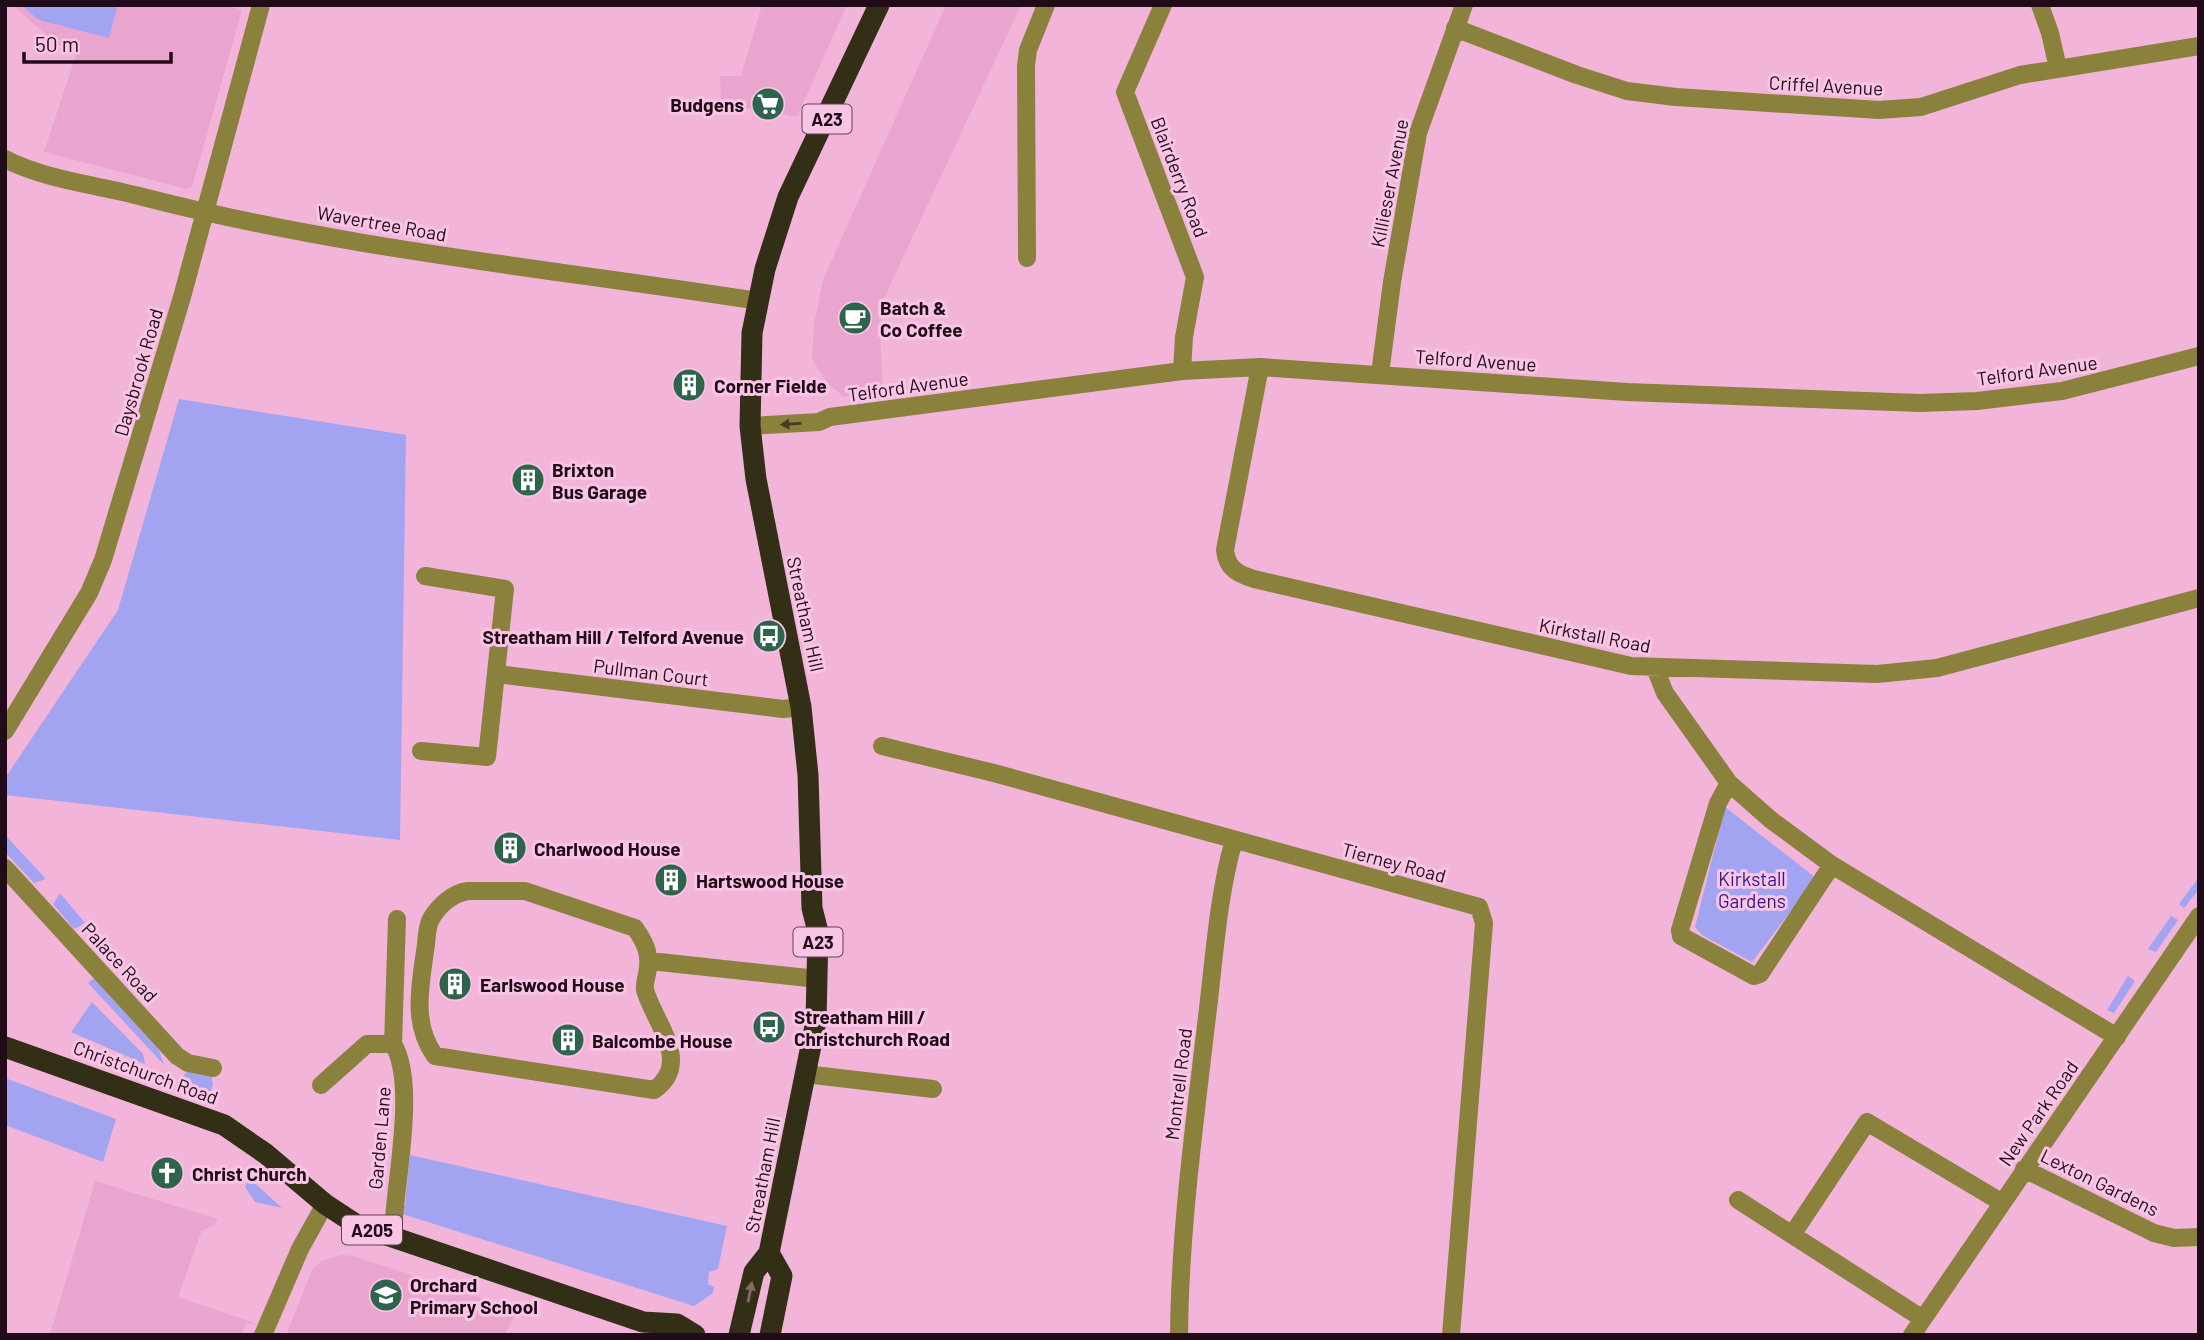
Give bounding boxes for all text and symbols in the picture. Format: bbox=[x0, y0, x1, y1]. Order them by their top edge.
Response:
scale bar bbox=[24, 21, 172, 65]
text: 50 m bbox=[35, 31, 79, 56]
street label: Criffel Avenue bbox=[1768, 71, 1884, 99]
supermarket icon: Budgens bbox=[749, 85, 787, 123]
place label: Budgens bbox=[670, 93, 744, 116]
road number: A23 bbox=[802, 104, 852, 134]
street label: Blairderry Road bbox=[1146, 114, 1214, 240]
street label: Killieser Avenue bbox=[1365, 117, 1413, 249]
street label: Wavertree Road bbox=[315, 200, 449, 246]
place label: Batch & Co Coffee bbox=[880, 296, 963, 341]
cafe icon: Batch & Co Coffee bbox=[836, 299, 874, 337]
street label: Daysbrook Road bbox=[109, 305, 167, 439]
street label: Telford Avenue bbox=[1415, 344, 1537, 376]
street label: Telford Avenue bbox=[1975, 350, 2099, 390]
building icon: Corner Fielde bbox=[670, 366, 708, 404]
street label: Telford Avenue bbox=[846, 366, 970, 406]
place label: Corner Fielde bbox=[714, 374, 827, 397]
one-way arrow bbox=[779, 418, 801, 429]
place label: Brixton Bus Garage bbox=[552, 458, 647, 503]
building icon: Brixton Bus Garage bbox=[509, 461, 547, 499]
street label: Streatham Hill bbox=[783, 554, 829, 674]
street label: Kirkstall Road bbox=[1537, 613, 1653, 657]
bus stop icon: Streatham Hill / Telford Avenue bbox=[750, 617, 788, 655]
place label: Streatham Hill / Telford Avenue bbox=[482, 625, 744, 648]
street label: Pullman Court bbox=[592, 654, 710, 690]
building icon: Charlwood House bbox=[491, 829, 529, 867]
place label: Charlwood House bbox=[534, 837, 681, 860]
street label: Tierney Road bbox=[1339, 837, 1449, 887]
building icon: Hartswood House bbox=[652, 861, 690, 899]
park label: Kirkstall Gardens bbox=[1718, 867, 1786, 912]
place label: Hartswood House bbox=[696, 869, 844, 892]
street label: Palace Road bbox=[77, 917, 163, 1007]
road number: A23 bbox=[794, 928, 842, 957]
building icon: Earlswood House bbox=[436, 965, 474, 1003]
place label: Earlswood House bbox=[480, 973, 625, 996]
place label: Streatham Hill / Christchurch Road bbox=[794, 1005, 950, 1050]
bus stop icon: Streatham Hill / Christchurch Road bbox=[750, 1008, 788, 1046]
building icon: Balcombe House bbox=[549, 1021, 587, 1059]
street label: Montrell Road bbox=[1160, 1027, 1196, 1141]
place label: Balcombe House bbox=[592, 1029, 733, 1052]
street label: Christchurch Road bbox=[70, 1035, 222, 1109]
street label: New Park Road bbox=[1993, 1056, 2083, 1170]
street label: Garden Lane bbox=[363, 1086, 395, 1190]
street label: Streatham Hill bbox=[740, 1115, 784, 1235]
street label: Lexton Gardens bbox=[2037, 1143, 2163, 1221]
church icon: Christ Church bbox=[148, 1154, 186, 1192]
place label: Christ Church bbox=[192, 1162, 307, 1185]
road number: A205 bbox=[342, 1216, 402, 1245]
place label: Orchard Primary School bbox=[410, 1273, 538, 1318]
school or university icon: Orchard Primary School bbox=[367, 1276, 405, 1314]
one-way arrow bbox=[745, 1281, 756, 1303]

